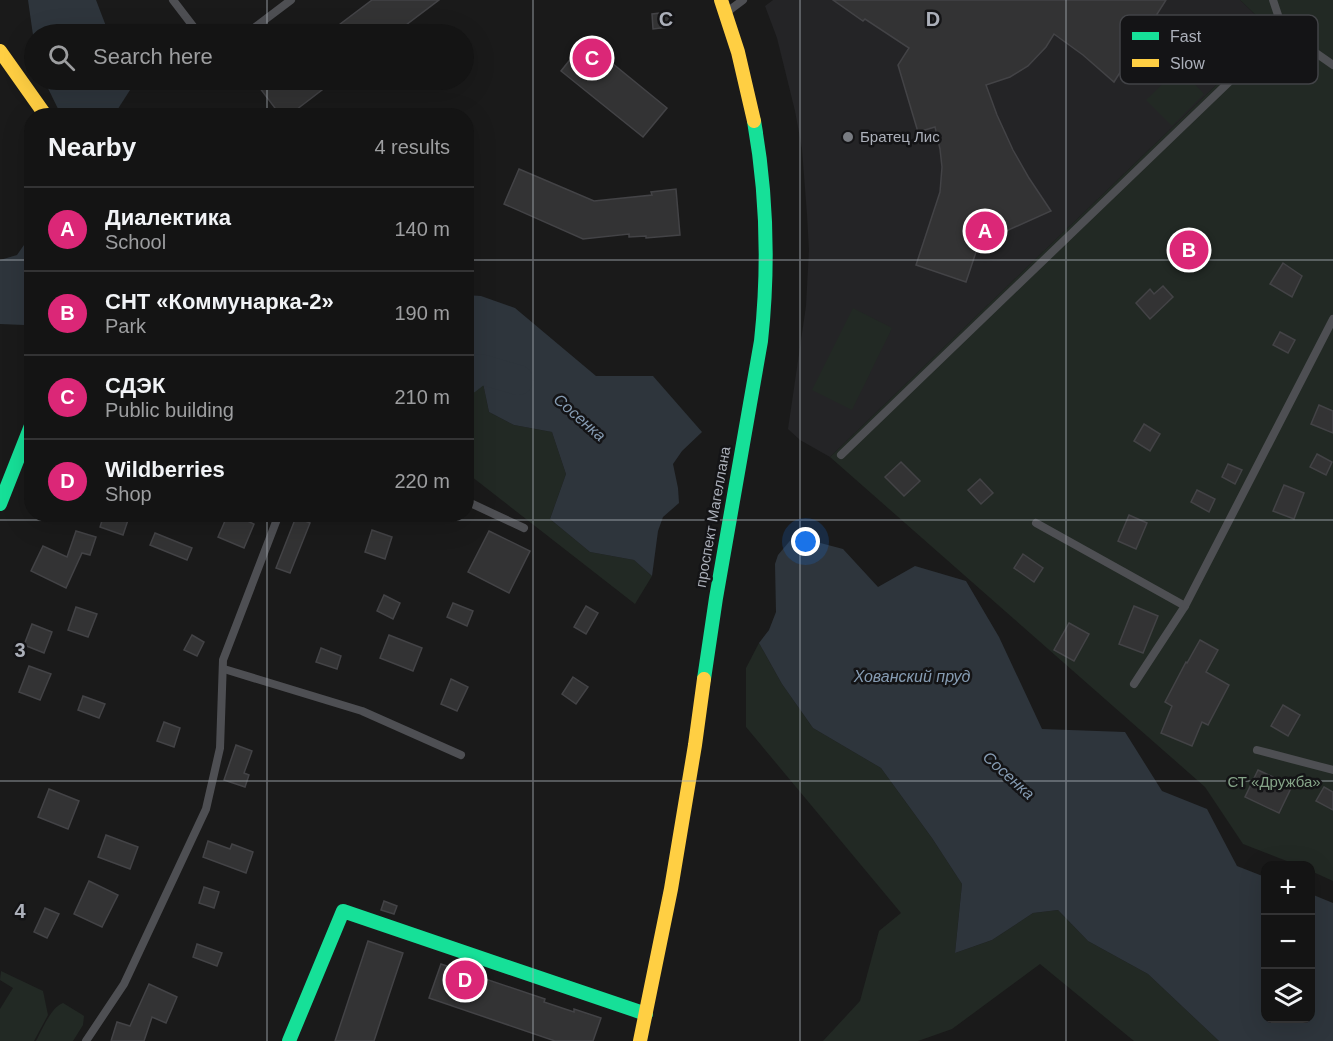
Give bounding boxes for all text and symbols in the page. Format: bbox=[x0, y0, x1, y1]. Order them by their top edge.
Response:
text: C bbox=[659, 8, 673, 30]
text: D bbox=[926, 8, 940, 30]
legend bbox=[1120, 15, 1318, 84]
search box bbox=[24, 24, 474, 90]
text: Fast bbox=[1170, 28, 1202, 45]
pin: C bbox=[572, 36, 612, 80]
icon: search bbox=[45, 41, 78, 74]
text: Search here bbox=[93, 44, 213, 69]
text: Slow bbox=[1170, 55, 1205, 72]
place label: Братец Лис bbox=[860, 128, 940, 145]
marker: Братец Лис bbox=[841, 130, 855, 144]
text: Nearby bbox=[48, 132, 136, 162]
text: 4 results bbox=[374, 136, 450, 158]
text: Диалектика bbox=[105, 205, 231, 230]
pin: A bbox=[966, 208, 1004, 254]
text: A bbox=[60, 218, 75, 240]
text: 140 m bbox=[394, 218, 450, 240]
pin: B bbox=[1170, 228, 1208, 272]
text: School bbox=[105, 231, 166, 253]
text: СНТ «Коммунарка-2» bbox=[105, 289, 334, 314]
text: B bbox=[60, 302, 75, 324]
text: 190 m bbox=[394, 302, 450, 324]
text: Park bbox=[105, 315, 146, 337]
text: СДЭК bbox=[105, 373, 165, 398]
text: C bbox=[60, 386, 75, 408]
text: 210 m bbox=[394, 386, 450, 408]
water label: Сосенка bbox=[550, 390, 609, 444]
text: Public building bbox=[105, 399, 234, 421]
street label: проспект Магеллана bbox=[692, 444, 733, 589]
text: Wildberries bbox=[105, 457, 225, 482]
text: D bbox=[60, 470, 75, 492]
text: 220 m bbox=[394, 470, 450, 492]
text: Shop bbox=[105, 483, 152, 505]
your location bbox=[791, 527, 820, 556]
text: 3 bbox=[14, 639, 26, 661]
water label: Хованский пруд bbox=[853, 668, 971, 685]
water label: Сосенка bbox=[980, 748, 1038, 803]
park label: СТ «Дружба» bbox=[1227, 773, 1321, 790]
map controls bbox=[1261, 861, 1315, 1023]
button: + bbox=[1261, 861, 1315, 915]
text: 4 bbox=[14, 900, 26, 922]
button: − bbox=[1261, 915, 1315, 969]
pin: D bbox=[446, 958, 484, 1002]
button: layers bbox=[1261, 969, 1315, 1023]

